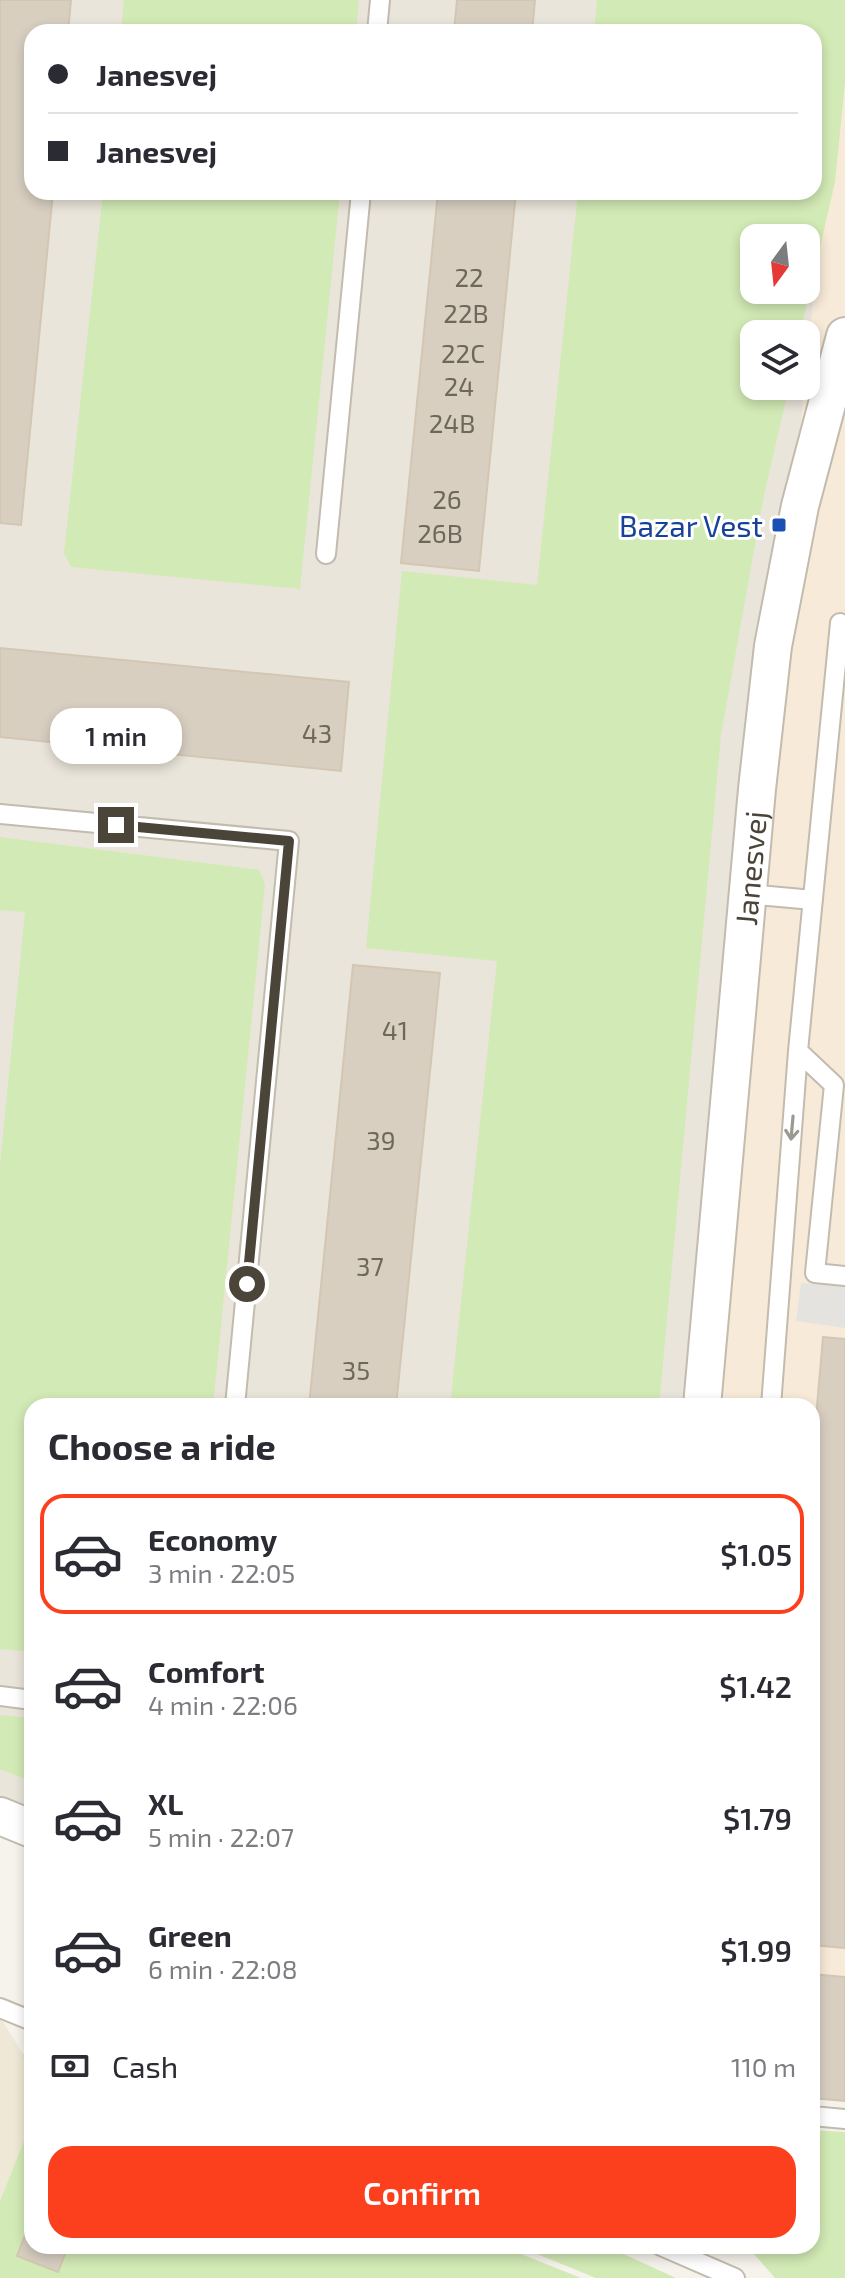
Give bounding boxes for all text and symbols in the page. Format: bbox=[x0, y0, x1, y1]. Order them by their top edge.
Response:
text: Janesvej bbox=[96, 56, 217, 92]
text: Janesvej bbox=[96, 133, 217, 169]
north arrow bbox=[740, 224, 820, 304]
map controls bbox=[740, 224, 820, 400]
house number: 22 bbox=[454, 261, 484, 292]
house number: 22B bbox=[443, 297, 489, 328]
button: layers bbox=[740, 320, 820, 400]
house number: 22C bbox=[441, 337, 485, 368]
house number: 24 bbox=[444, 370, 474, 401]
house number: 24B bbox=[429, 407, 475, 438]
house number: 26 bbox=[432, 483, 462, 514]
place label: Bazar Vest bbox=[619, 507, 763, 543]
marker: Bazar Vest bbox=[770, 516, 788, 534]
house number: 26B bbox=[417, 517, 463, 548]
callout: 1 min bbox=[50, 709, 182, 765]
house number: 43 bbox=[302, 717, 332, 748]
text: 1 min bbox=[85, 720, 147, 751]
route end bbox=[98, 807, 134, 843]
street label: Janesvej bbox=[727, 809, 773, 927]
house number: 41 bbox=[382, 1014, 408, 1045]
one-way arrow bbox=[784, 1114, 799, 1141]
house number: 39 bbox=[366, 1124, 396, 1155]
house number: 37 bbox=[356, 1250, 384, 1281]
route start bbox=[229, 1266, 265, 1302]
house number: 35 bbox=[342, 1354, 370, 1385]
text: Choose a ride bbox=[48, 1424, 276, 1467]
icon: car bbox=[52, 1518, 124, 1590]
text: Economy bbox=[148, 1521, 277, 1557]
text: $1.05 bbox=[720, 1536, 792, 1572]
text: 3 min · 22:05 bbox=[148, 1557, 295, 1588]
icon: car bbox=[52, 1650, 124, 1722]
text: Comfort bbox=[148, 1653, 265, 1689]
text: $1.42 bbox=[719, 1668, 792, 1704]
text: 4 min · 22:06 bbox=[148, 1689, 298, 1720]
icon: car bbox=[52, 1782, 124, 1854]
text: XL bbox=[148, 1785, 183, 1821]
text: $1.79 bbox=[723, 1800, 792, 1836]
text: 5 min · 22:07 bbox=[148, 1821, 294, 1852]
icon: car bbox=[52, 1914, 124, 1986]
text: Green bbox=[148, 1917, 232, 1953]
text: $1.99 bbox=[720, 1932, 792, 1968]
text: 6 min · 22:08 bbox=[148, 1953, 298, 1984]
icon: cash bbox=[48, 2044, 92, 2088]
text: Cash bbox=[112, 2048, 178, 2084]
text: 110 m bbox=[731, 2051, 796, 2082]
button: Confirm bbox=[48, 2146, 796, 2238]

